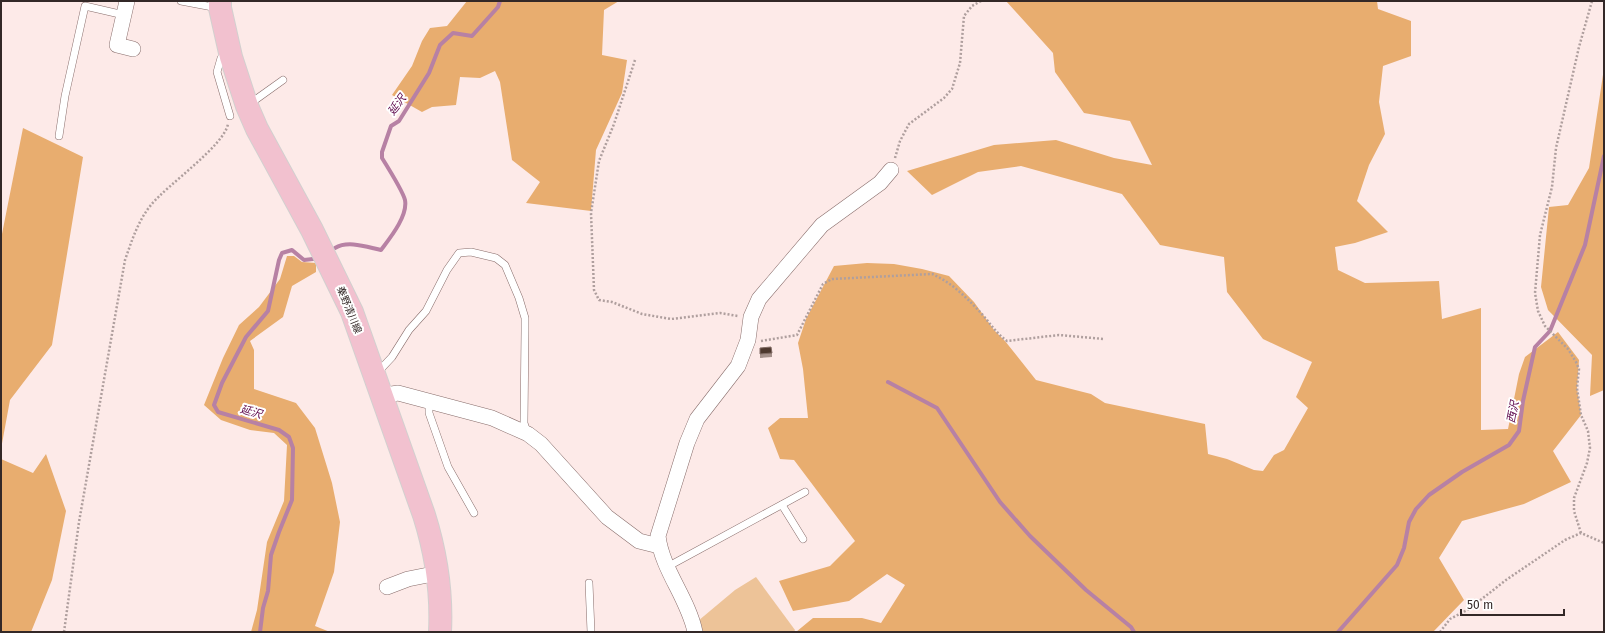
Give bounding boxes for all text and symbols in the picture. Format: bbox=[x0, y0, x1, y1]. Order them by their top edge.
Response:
water label: 延沢 bbox=[385, 91, 410, 118]
street label: 秦野清川線 bbox=[334, 285, 364, 335]
water label: 西沢 bbox=[1505, 398, 1522, 424]
water label: 延沢 bbox=[239, 403, 265, 422]
scale bar bbox=[1461, 591, 1564, 617]
text: 50 m bbox=[1467, 598, 1493, 612]

